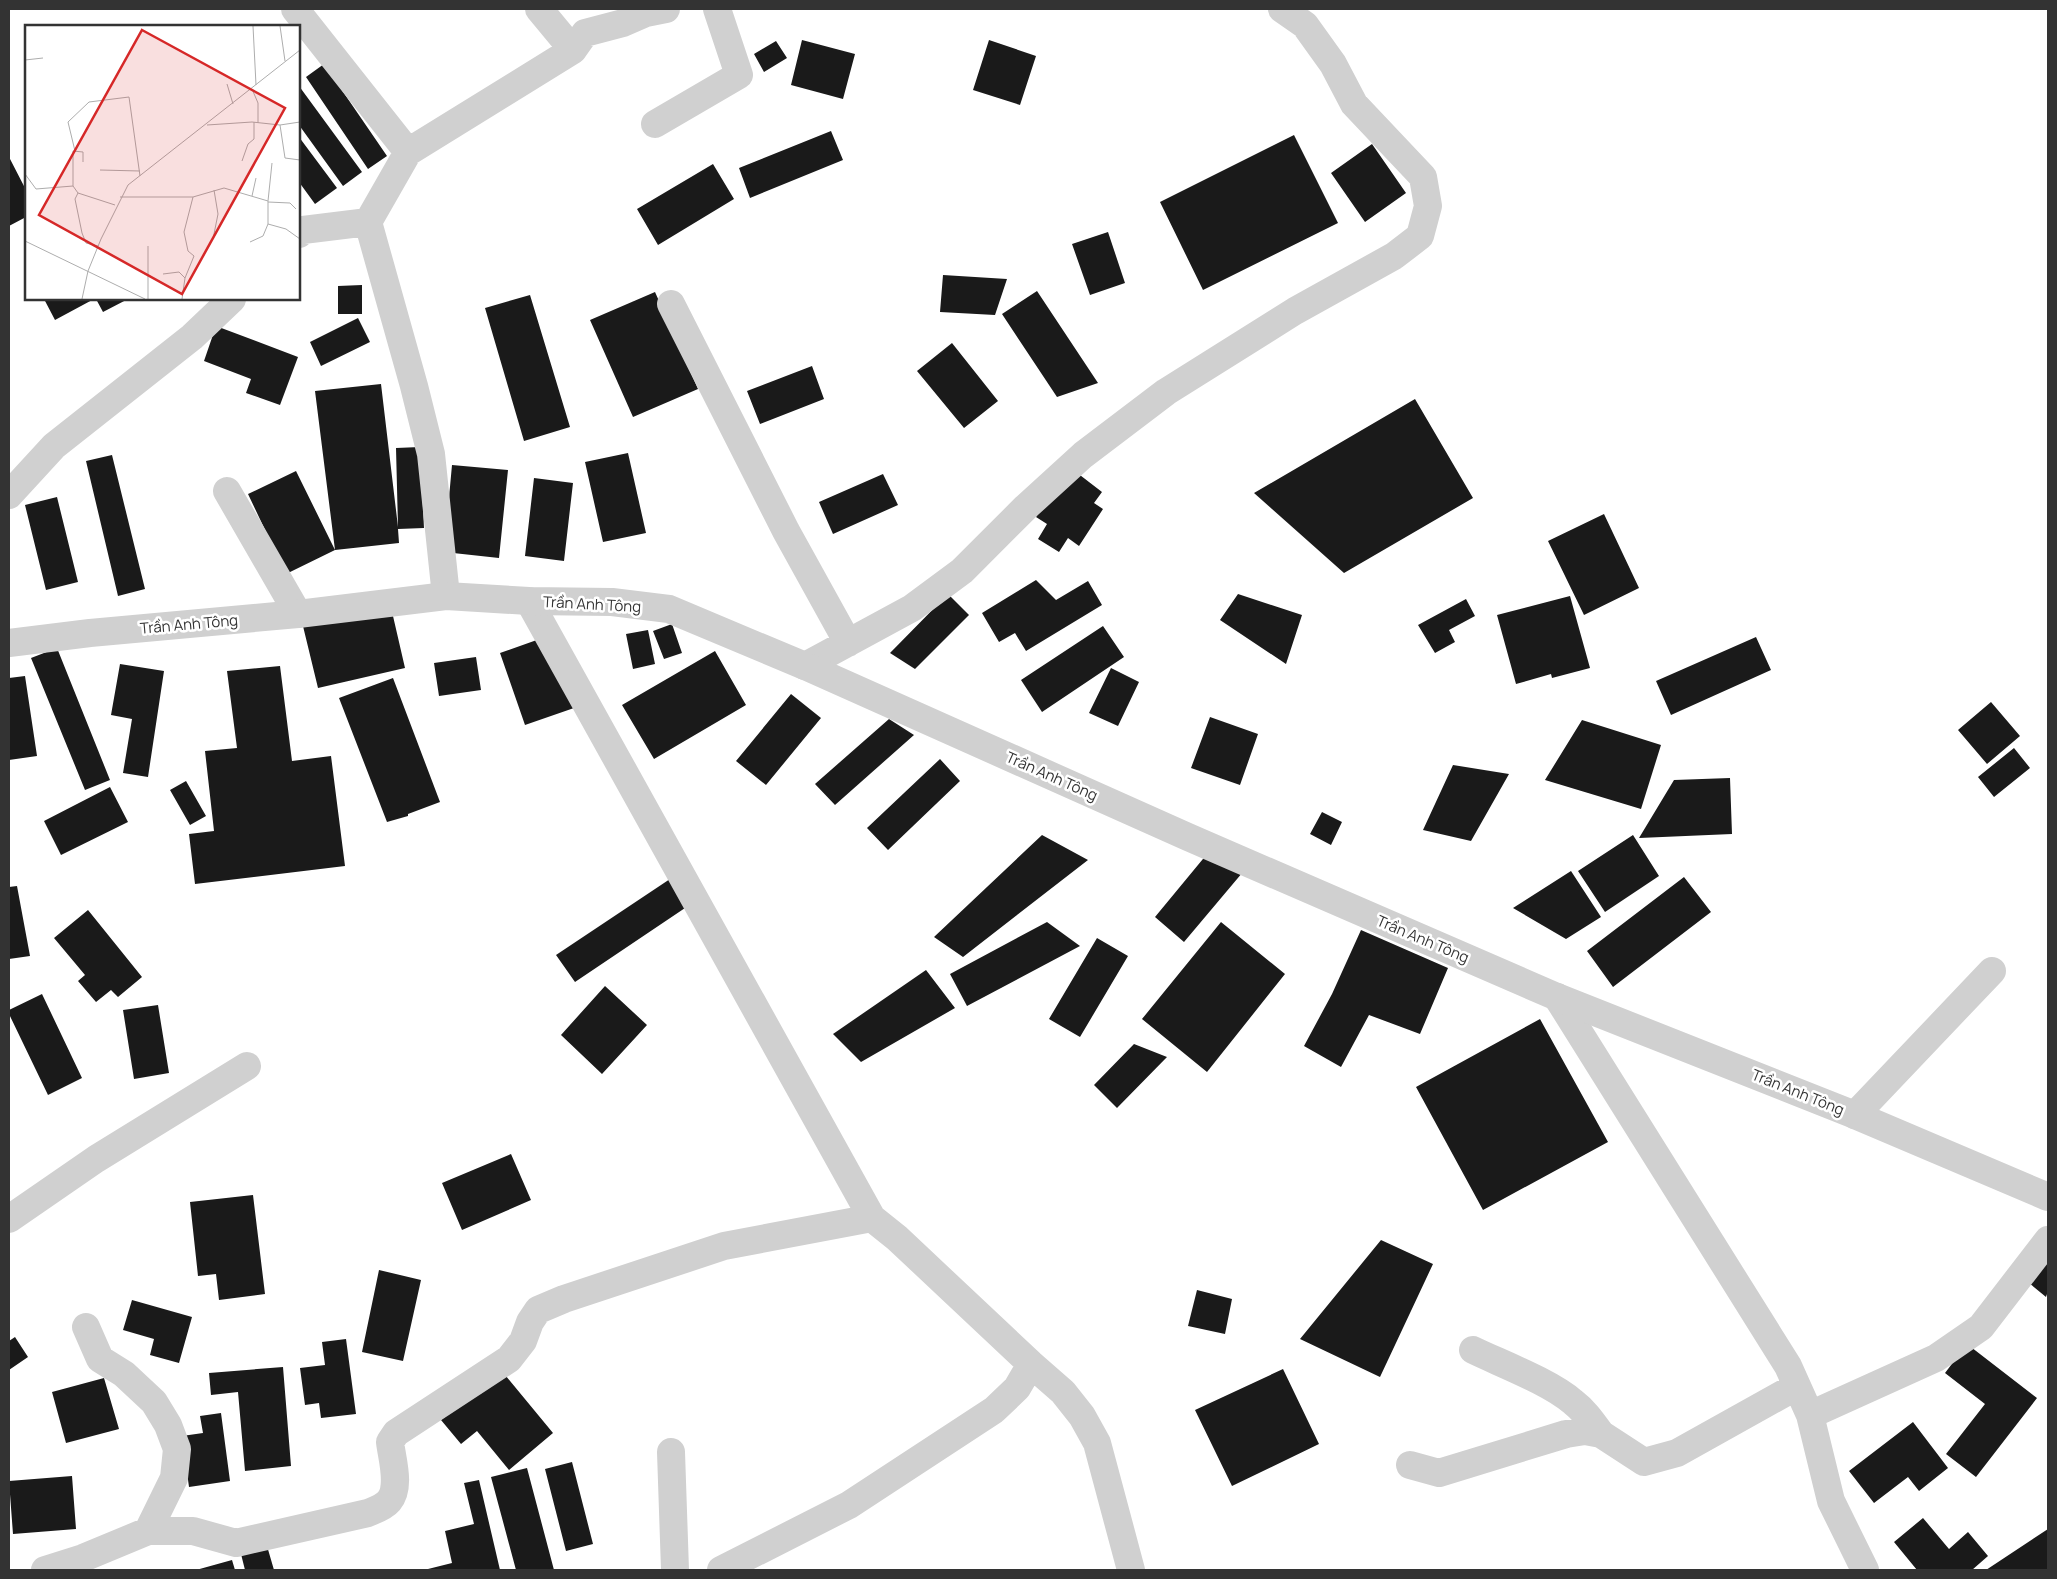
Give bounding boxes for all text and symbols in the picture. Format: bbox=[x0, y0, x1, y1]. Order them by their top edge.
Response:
inset map bbox=[25, 25, 300, 300]
street label: Trần Anh Tông bbox=[542, 591, 642, 617]
street label: Trần Anh Tông bbox=[139, 609, 239, 639]
street label: Trần Anh Tông bbox=[1003, 746, 1101, 806]
street label: Trần Anh Tông bbox=[1374, 910, 1472, 968]
street label: Trần Anh Tông bbox=[1749, 1064, 1847, 1120]

